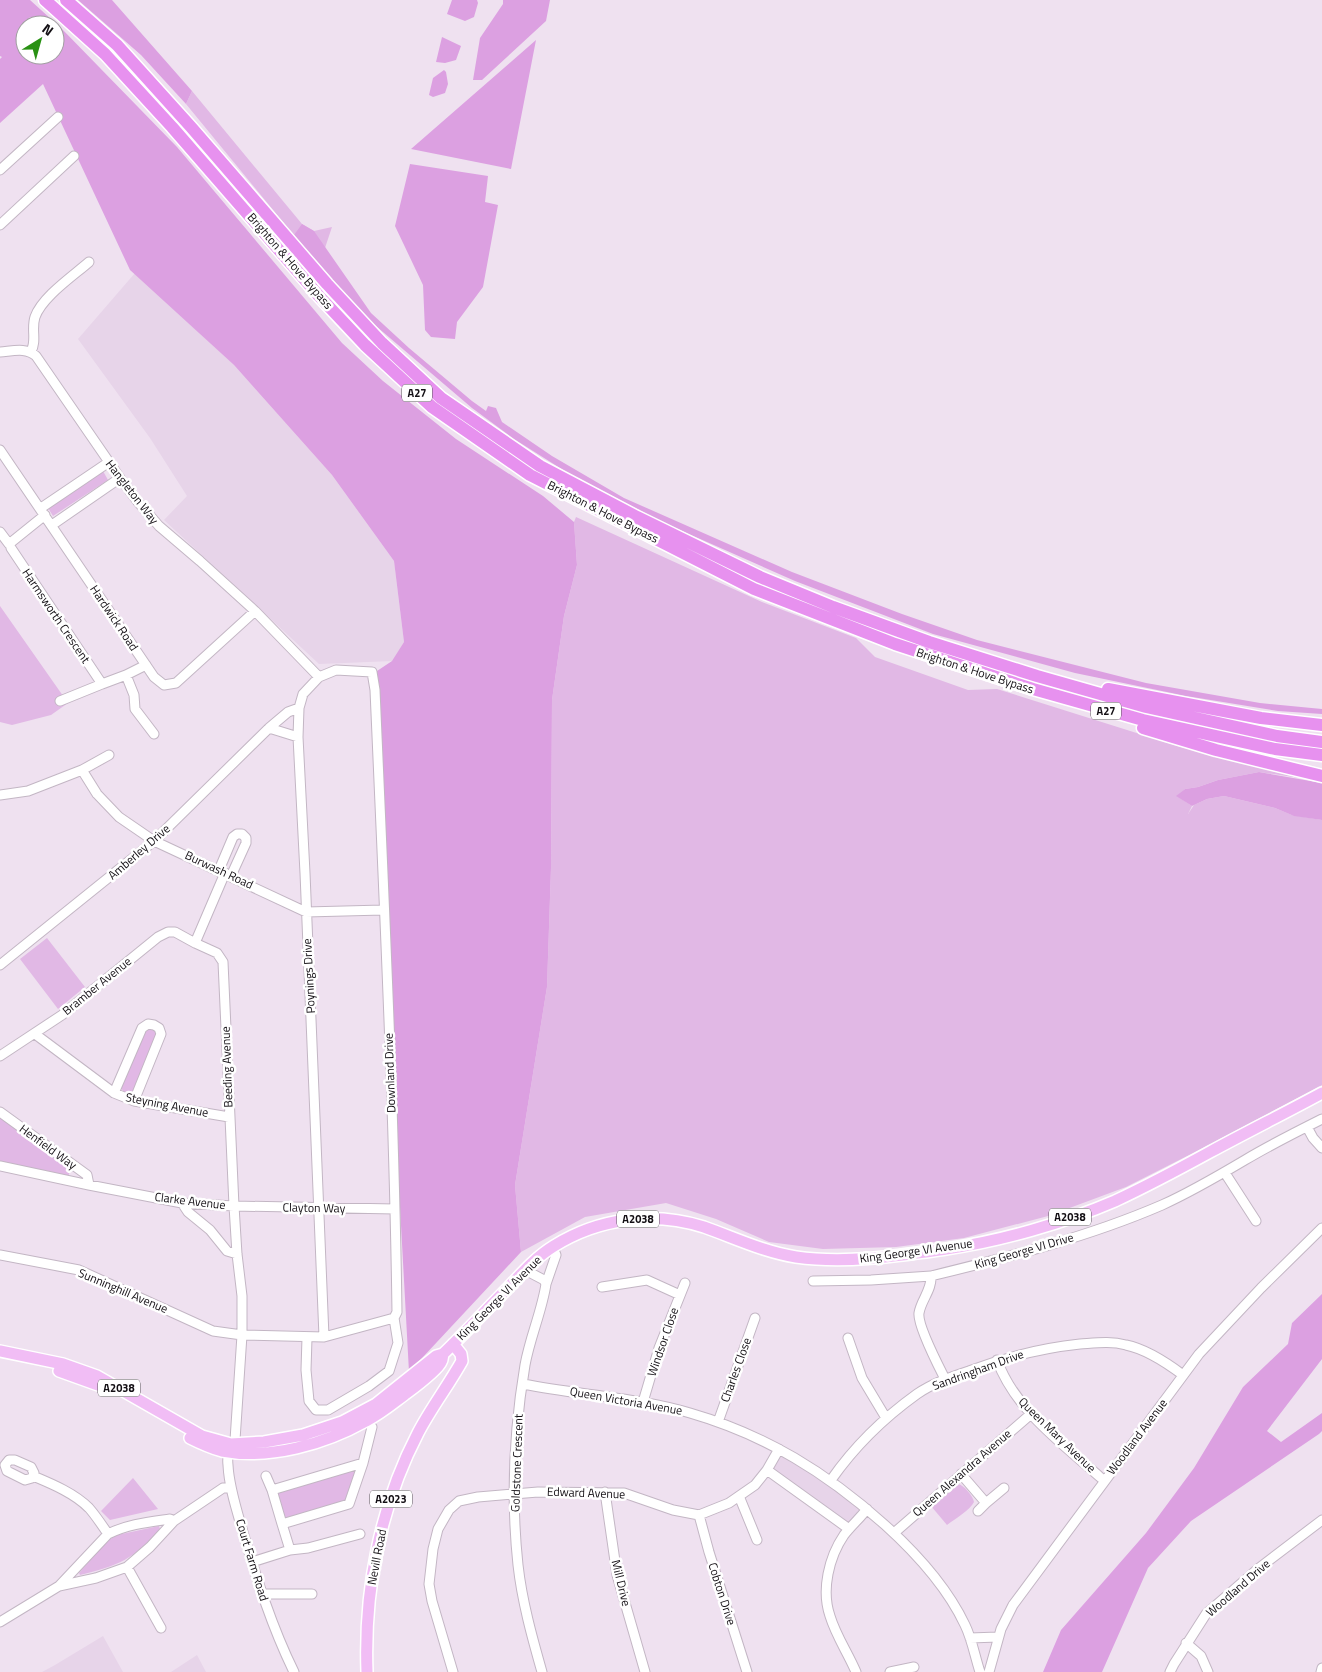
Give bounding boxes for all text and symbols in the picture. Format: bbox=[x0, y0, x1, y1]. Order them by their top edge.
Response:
north arrow bbox=[15, 15, 65, 65]
text: N bbox=[38, 18, 58, 41]
street label: Brighton & Hove Bypass bbox=[243, 208, 338, 313]
road number: A27 bbox=[402, 384, 432, 402]
street label: Hangleton Way bbox=[101, 455, 164, 528]
street label: Brighton & Hove Bypass bbox=[544, 475, 663, 548]
street label: Harmsworth Crescent bbox=[18, 565, 96, 668]
street label: Hardwick Road bbox=[85, 581, 143, 654]
street label: Brighton & Hove Bypass bbox=[914, 643, 1037, 699]
road number: A27 bbox=[1091, 702, 1121, 719]
street label: Amberley Drive bbox=[103, 819, 174, 884]
street label: Burwash Road bbox=[182, 845, 257, 894]
street label: Poynings Drive bbox=[297, 938, 320, 1014]
street label: Bramber Avenue bbox=[58, 952, 135, 1020]
street label: Beeding Avenue bbox=[216, 1026, 237, 1108]
street label: Downland Drive bbox=[379, 1033, 400, 1113]
street label: Steyning Avenue bbox=[124, 1087, 210, 1122]
street label: Henfield Way bbox=[16, 1119, 81, 1174]
street label: Clarke Avenue bbox=[154, 1187, 227, 1214]
street label: Clayton Way bbox=[282, 1197, 346, 1218]
road number: A2038 bbox=[1049, 1208, 1091, 1226]
road number: A2038 bbox=[617, 1210, 659, 1228]
street label: King George VI Drive bbox=[972, 1227, 1076, 1274]
street label: King George VI Avenue bbox=[858, 1233, 973, 1268]
street label: King George VI Avenue bbox=[452, 1251, 546, 1345]
street label: Sunninghill Avenue bbox=[75, 1263, 171, 1318]
street label: Windsor Close bbox=[642, 1305, 683, 1379]
street label: Charles Close bbox=[715, 1335, 756, 1405]
street label: Sandringham Drive bbox=[929, 1344, 1026, 1395]
road number: A2038 bbox=[98, 1380, 140, 1396]
street label: Queen Victoria Avenue bbox=[568, 1381, 684, 1420]
street label: Queen Mary Avenue bbox=[1014, 1392, 1101, 1477]
street label: Woodland Avenue bbox=[1102, 1395, 1172, 1479]
street label: Goldstone Crescent bbox=[505, 1413, 528, 1512]
street label: Queen Alexandra Avenue bbox=[908, 1424, 1015, 1521]
street label: Edward Avenue bbox=[546, 1482, 626, 1503]
road number: A2023 bbox=[370, 1490, 412, 1508]
street label: Court Farm Road bbox=[231, 1517, 274, 1603]
street label: Nevill Road bbox=[362, 1527, 391, 1586]
street label: Woodland Drive bbox=[1201, 1554, 1274, 1621]
street label: Mill Drive bbox=[607, 1558, 636, 1608]
street label: Cobton Drive bbox=[703, 1560, 742, 1628]

